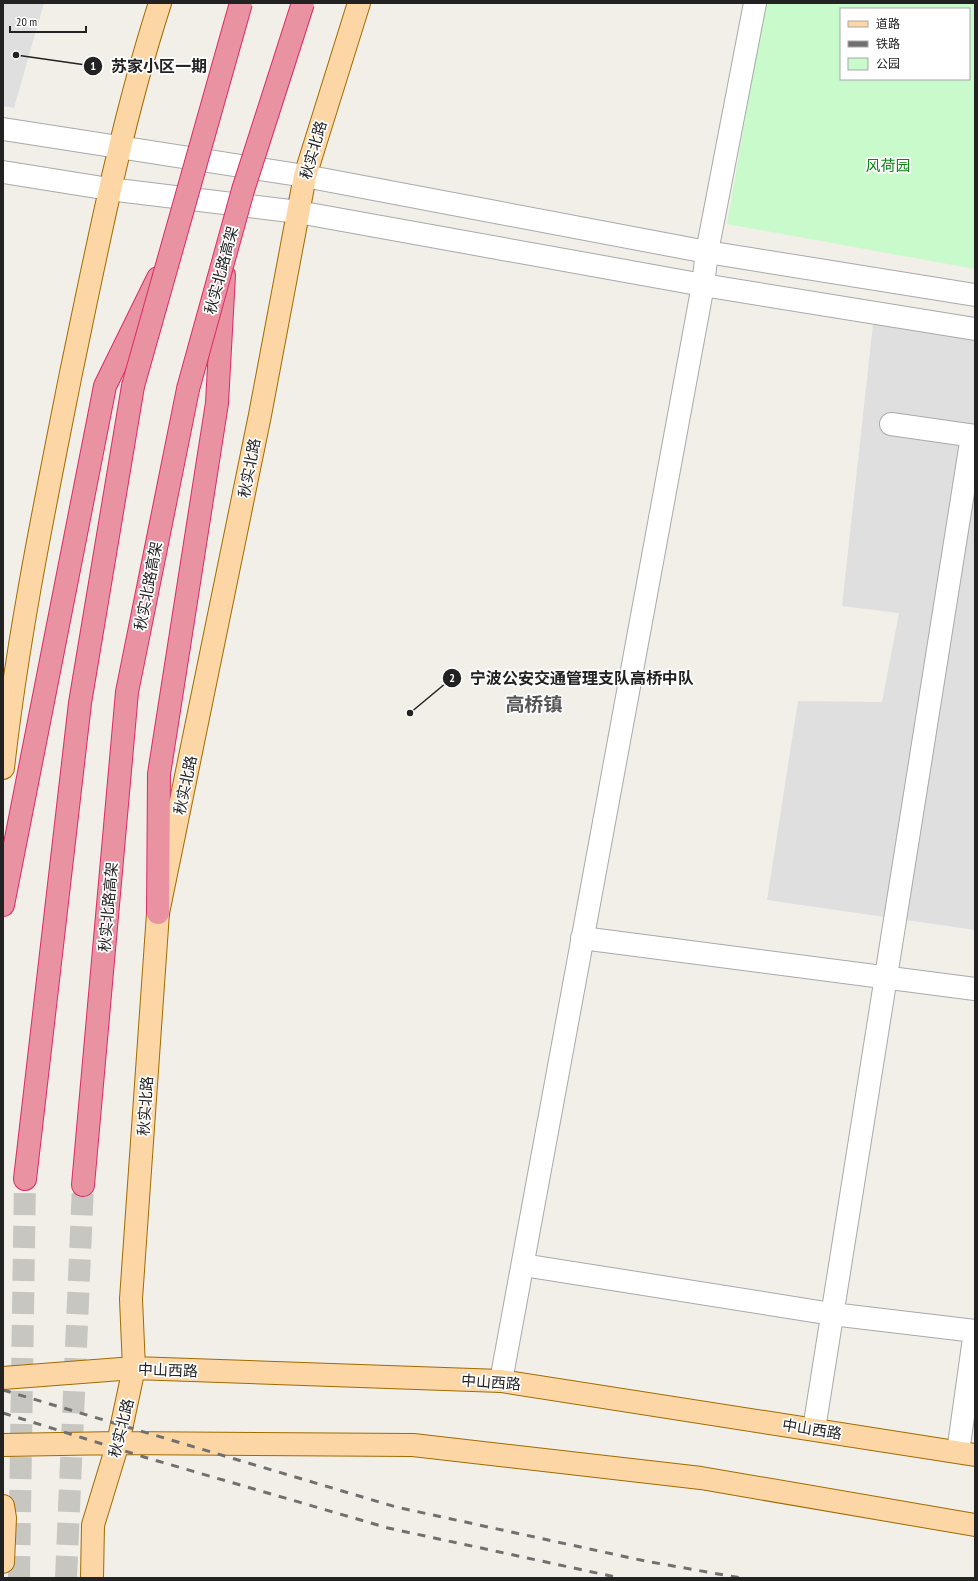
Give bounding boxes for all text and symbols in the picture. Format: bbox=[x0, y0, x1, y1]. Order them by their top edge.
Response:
scale bar bbox=[10, 8, 86, 34]
legend bbox=[840, 8, 970, 80]
text: 20 m bbox=[16, 14, 37, 29]
text: 道路 bbox=[876, 16, 900, 31]
text: 铁路 bbox=[876, 36, 900, 51]
callout: 苏家小区一期 bbox=[83, 52, 215, 80]
text: 苏家小区一期 bbox=[111, 56, 207, 76]
text: 公园 bbox=[876, 56, 900, 71]
text: 1 bbox=[90, 58, 96, 73]
street label: 秋实北路 bbox=[296, 119, 330, 181]
park label: 风荷园 bbox=[865, 156, 911, 175]
street label: 秋实北路高架 bbox=[200, 224, 242, 316]
street label: 秋实北路 bbox=[234, 437, 264, 499]
street label: 秋实北路高架 bbox=[130, 540, 166, 632]
callout: 宁波公安交通管理支队高桥中队 bbox=[442, 664, 702, 692]
text: 宁波公安交通管理支队高桥中队 bbox=[470, 668, 694, 688]
text: 2 bbox=[449, 670, 455, 685]
district label: 高桥镇 bbox=[505, 692, 563, 716]
street label: 秋实北路 bbox=[169, 754, 201, 816]
street label: 秋实北路高架 bbox=[95, 861, 121, 953]
street label: 秋实北路 bbox=[133, 1075, 157, 1137]
street label: 中山西路 bbox=[138, 1359, 198, 1381]
street label: 中山西路 bbox=[460, 1370, 522, 1394]
street label: 秋实北路 bbox=[105, 1397, 137, 1459]
street label: 中山西路 bbox=[781, 1415, 843, 1443]

